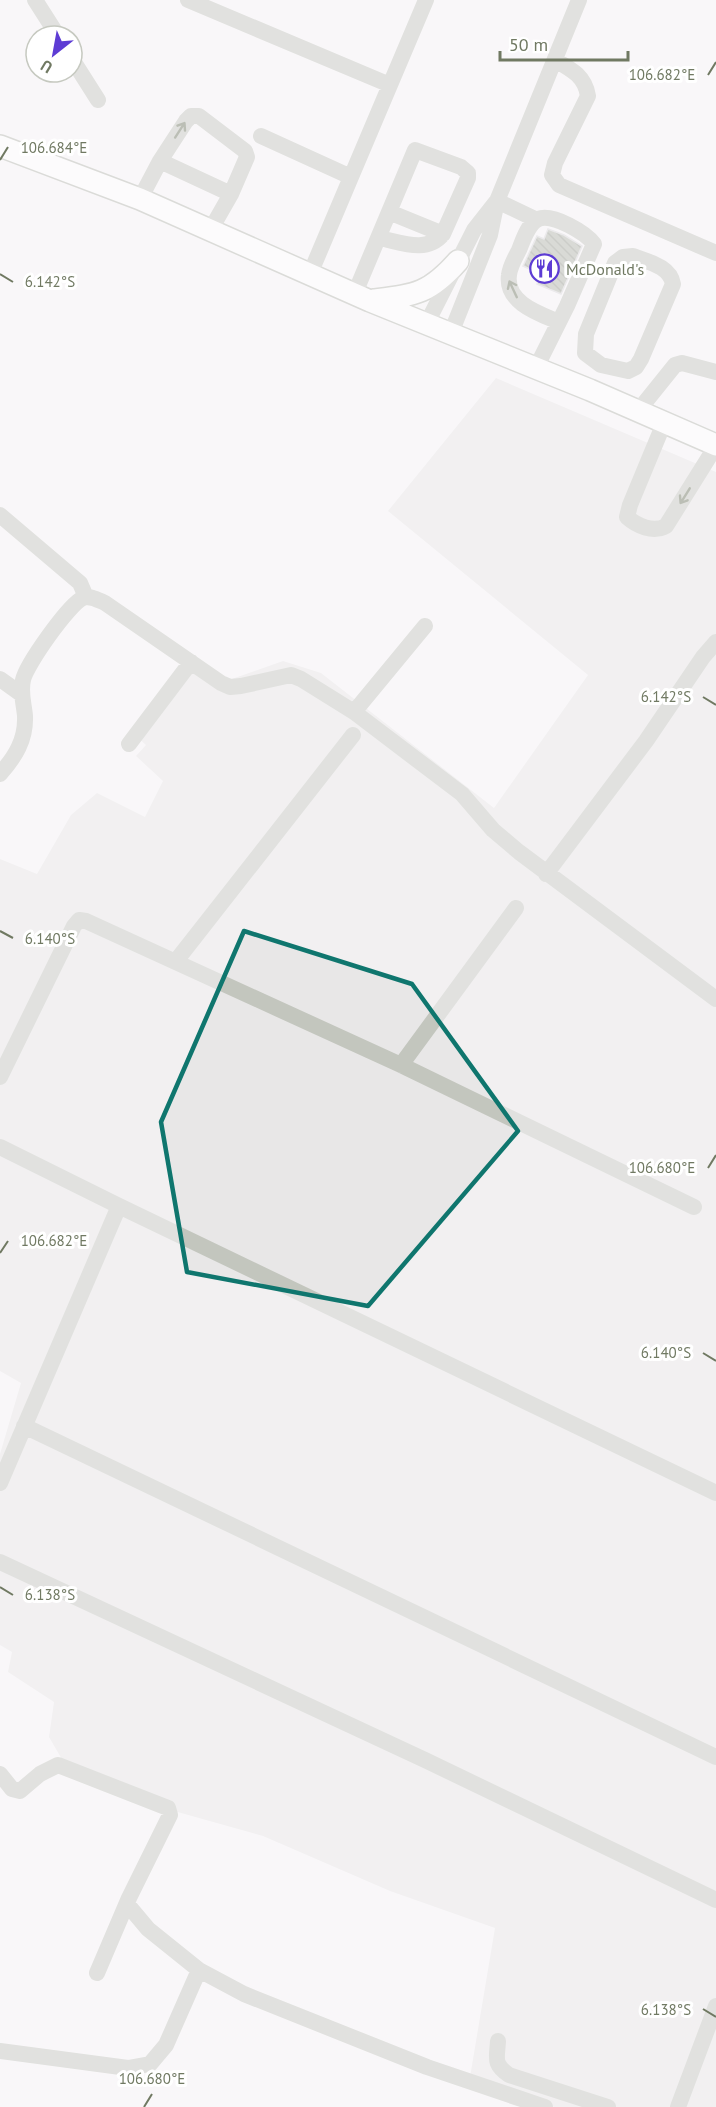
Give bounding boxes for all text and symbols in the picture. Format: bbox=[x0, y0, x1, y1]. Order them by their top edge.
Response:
north arrow bbox=[24, 24, 84, 84]
scale bar bbox=[500, 24, 628, 62]
text: 50 m bbox=[509, 33, 548, 56]
text: U bbox=[37, 56, 56, 78]
text: 106.682°E bbox=[629, 65, 695, 84]
one-way arrow bbox=[174, 122, 186, 139]
text: 106.684°E bbox=[21, 138, 87, 157]
restaurant icon: McDonald's bbox=[529, 253, 561, 285]
place label: McDonald's bbox=[566, 259, 644, 279]
text: 6.142°S bbox=[25, 272, 75, 291]
one-way arrow bbox=[507, 281, 518, 299]
one-way arrow bbox=[678, 487, 691, 504]
text: 6.142°S bbox=[641, 687, 691, 706]
text: 6.140°S bbox=[25, 929, 75, 948]
text: 106.680°E bbox=[629, 1158, 695, 1177]
text: 106.682°E bbox=[21, 1231, 87, 1250]
text: 6.140°S bbox=[641, 1343, 691, 1362]
text: 6.138°S bbox=[25, 1585, 75, 1604]
text: 6.138°S bbox=[641, 2000, 691, 2019]
text: 106.680°E bbox=[119, 2069, 185, 2088]

